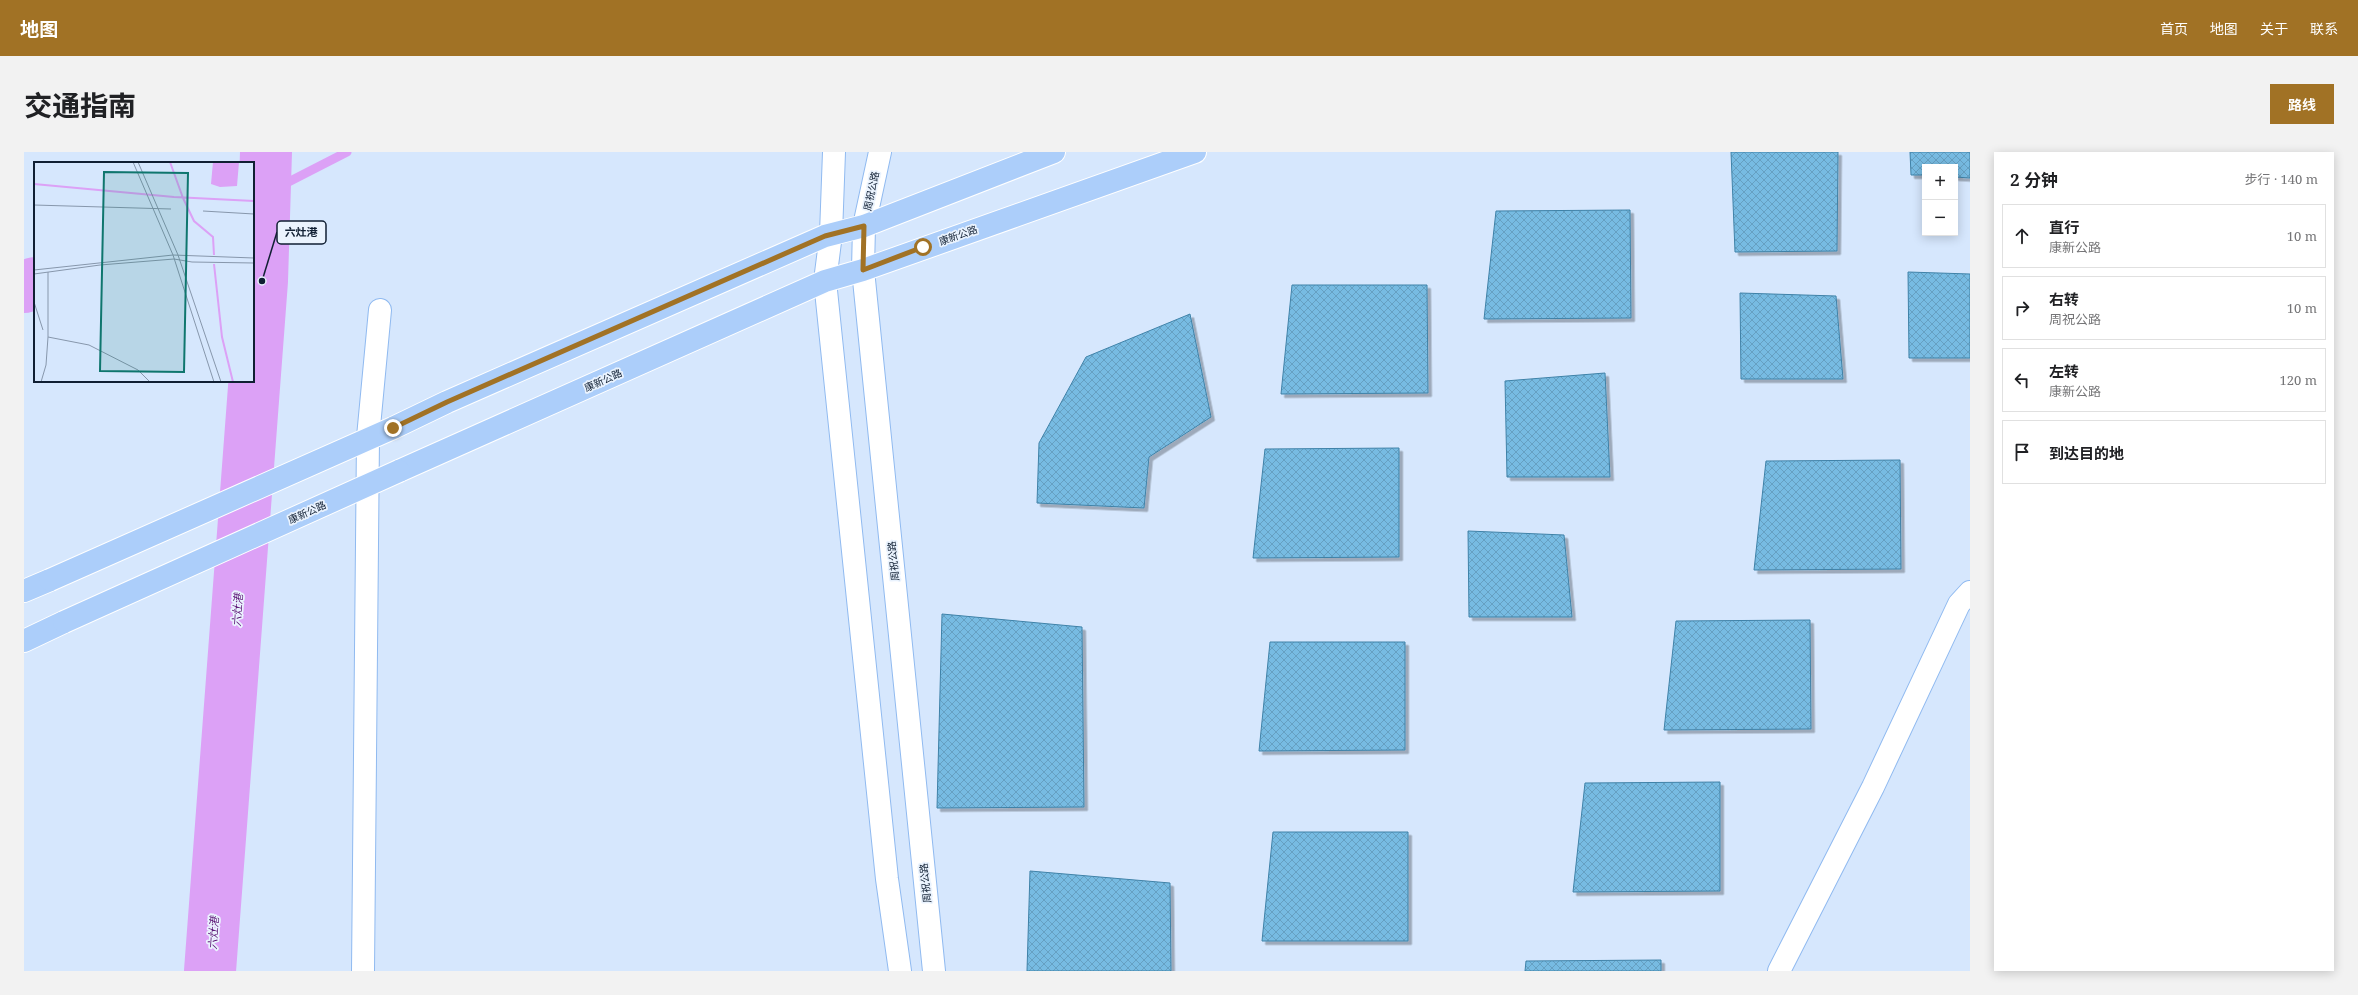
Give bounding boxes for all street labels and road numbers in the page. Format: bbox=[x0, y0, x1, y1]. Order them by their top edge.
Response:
street label: 周祝公路 bbox=[860, 170, 882, 212]
street label: 康新公路 bbox=[937, 222, 979, 248]
street label: 康新公路 bbox=[582, 365, 624, 395]
street label: 康新公路 bbox=[286, 497, 328, 527]
street label: 周祝公路 bbox=[884, 540, 902, 582]
street label: 周祝公路 bbox=[916, 862, 934, 904]

